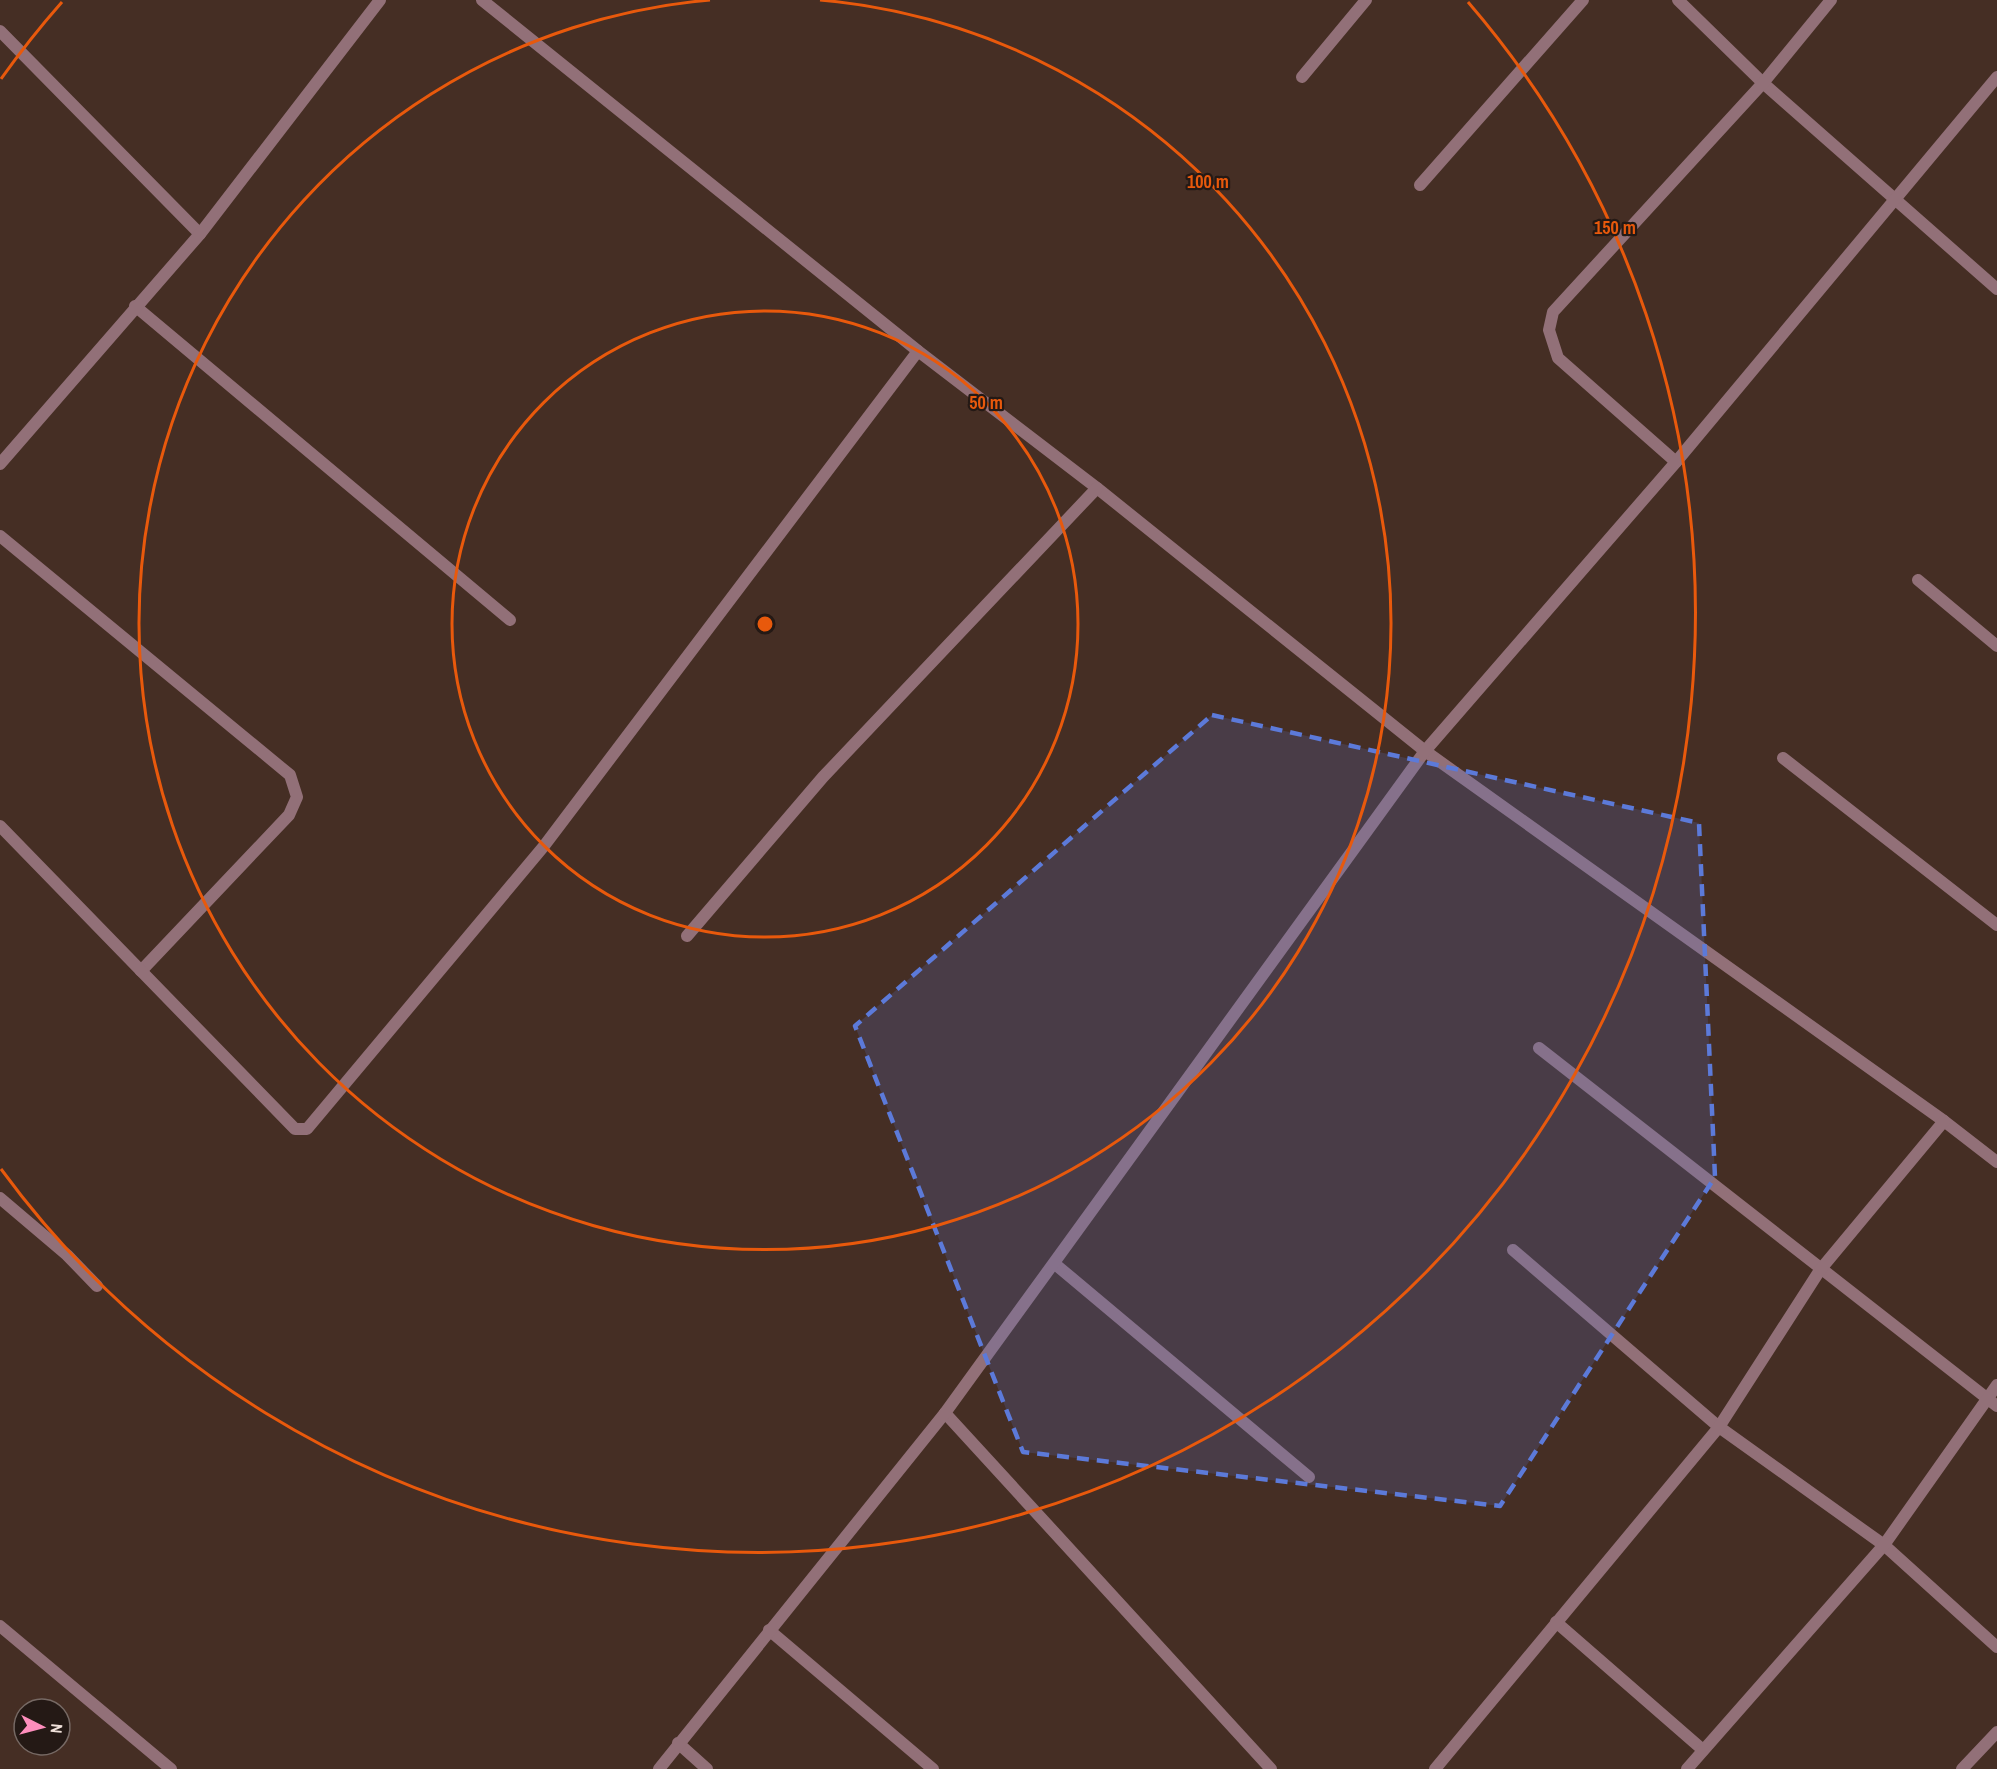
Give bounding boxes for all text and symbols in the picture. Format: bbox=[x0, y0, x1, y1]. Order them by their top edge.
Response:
text: 100 m bbox=[1187, 169, 1229, 194]
text: 150 m bbox=[1594, 215, 1636, 240]
text: 50 m bbox=[969, 390, 1003, 415]
centre of rings bbox=[755, 614, 775, 634]
north arrow bbox=[12, 1697, 72, 1757]
text: N bbox=[45, 1723, 68, 1734]

